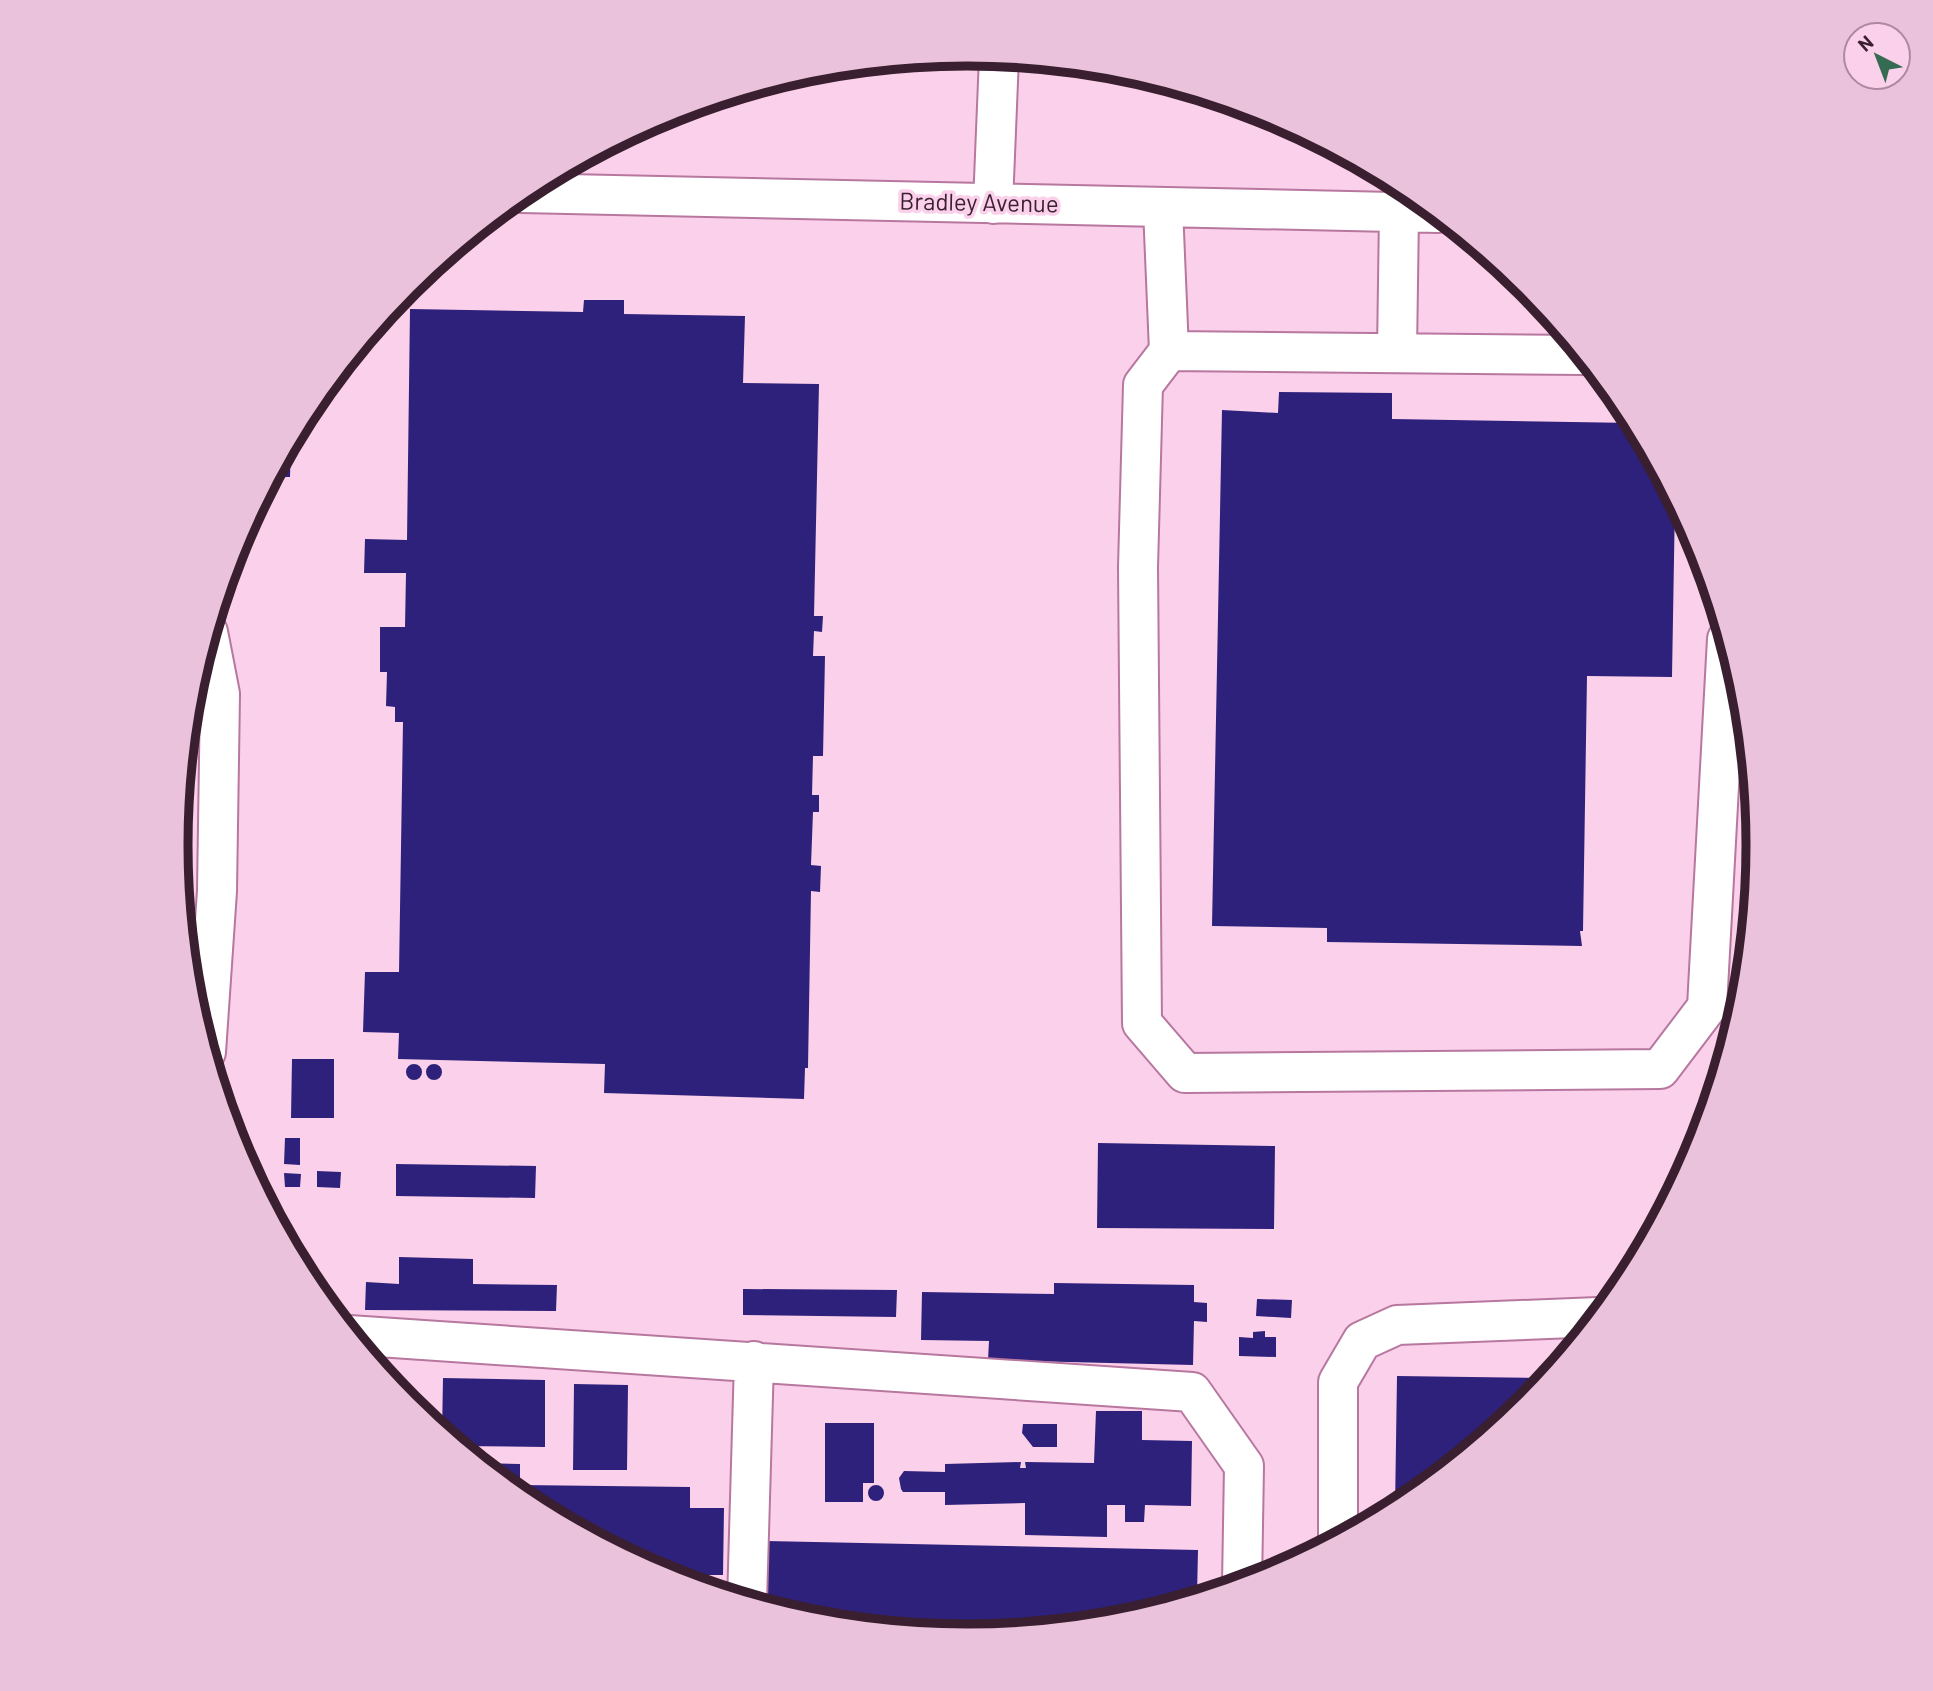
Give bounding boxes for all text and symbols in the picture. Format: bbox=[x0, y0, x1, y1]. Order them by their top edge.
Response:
north arrow bbox=[1842, 21, 1912, 91]
text: N bbox=[1853, 30, 1878, 56]
street label: Bradley Avenue bbox=[899, 186, 1059, 217]

